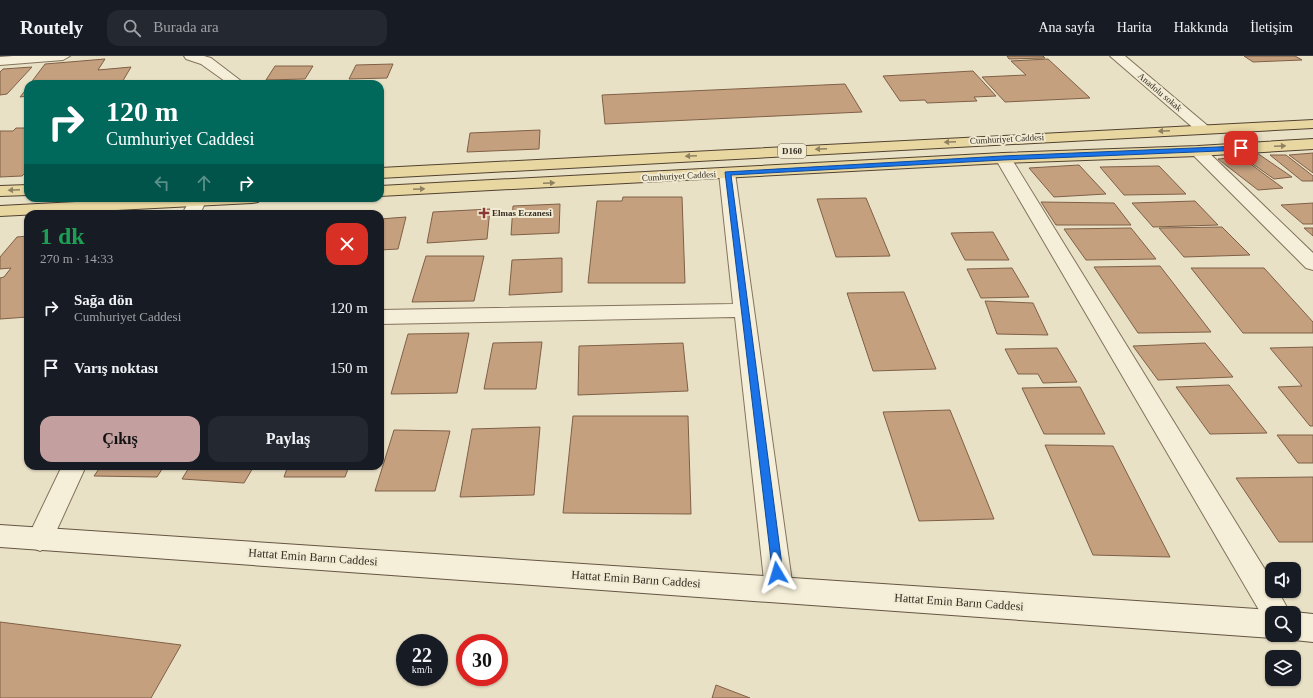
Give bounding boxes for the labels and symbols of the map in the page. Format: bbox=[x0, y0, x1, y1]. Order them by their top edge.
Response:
street label: Anadolu sokak bbox=[1136, 71, 1184, 114]
one-way arrow bbox=[1158, 127, 1170, 134]
pin bbox=[1224, 131, 1258, 165]
street label: Cumhuriyet Caddesi bbox=[970, 132, 1045, 146]
one-way arrow bbox=[944, 139, 956, 146]
one-way arrow bbox=[1274, 143, 1286, 150]
road number: D160 bbox=[778, 144, 806, 158]
one-way arrow bbox=[815, 146, 827, 153]
one-way arrow bbox=[685, 153, 697, 160]
street label: Cumhuriyet Caddesi bbox=[642, 169, 717, 183]
one-way arrow bbox=[543, 179, 555, 186]
one-way arrow bbox=[413, 186, 425, 193]
one-way arrow bbox=[7, 187, 20, 193]
marker: Elmas Eczanesi bbox=[479, 208, 489, 218]
place label: Elmas Eczanesi bbox=[492, 208, 552, 218]
street label: Hattat Emin Barın Caddesi bbox=[248, 545, 379, 569]
position arrow bbox=[756, 552, 798, 594]
street label: Hattat Emin Barın Caddesi bbox=[571, 567, 702, 591]
street label: Hattat Emin Barın Caddesi bbox=[894, 590, 1025, 614]
speed limit sign: 30 bbox=[456, 634, 508, 686]

